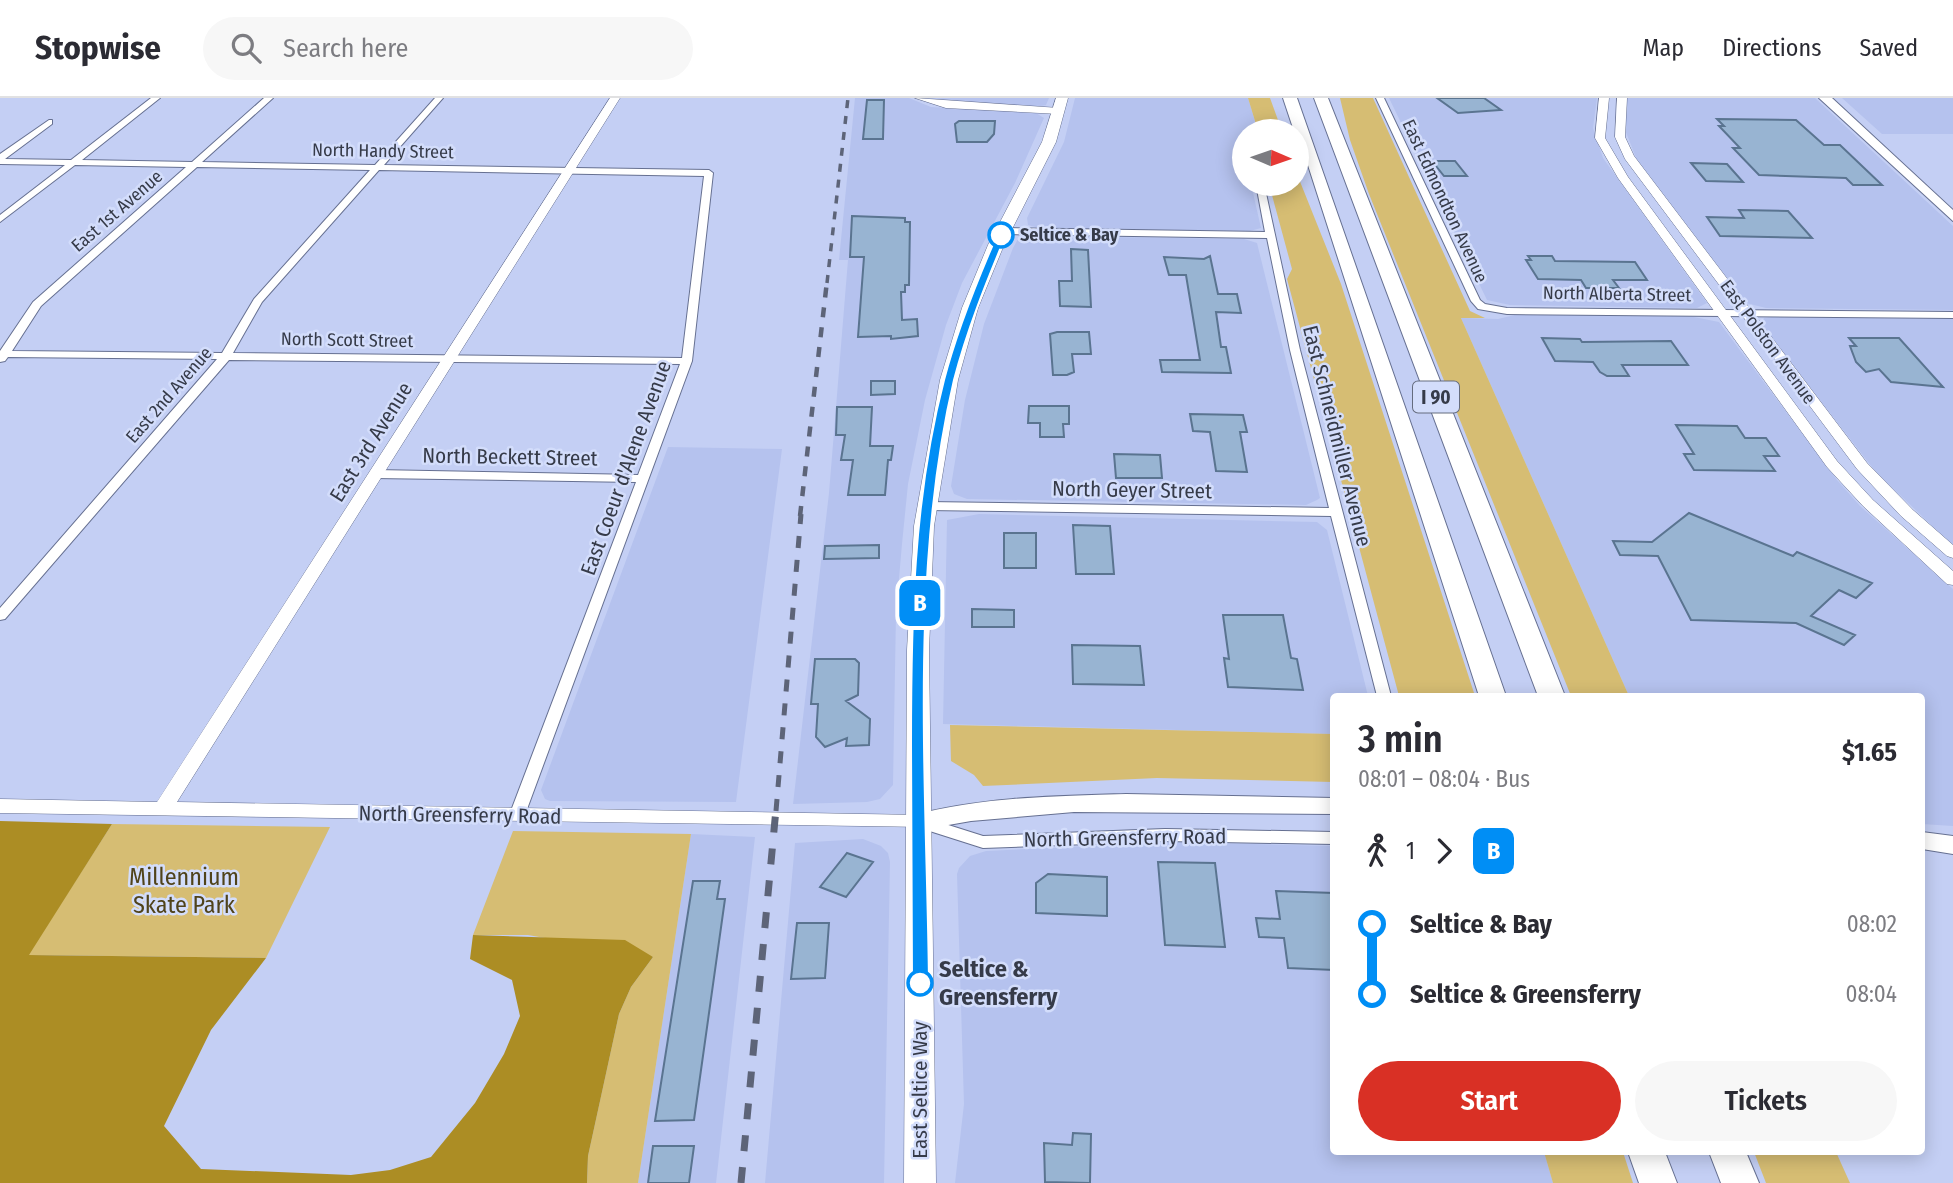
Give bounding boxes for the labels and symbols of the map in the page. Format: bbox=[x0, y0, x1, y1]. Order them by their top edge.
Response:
street label: East Edmondton Avenue bbox=[1397, 116, 1493, 286]
north arrow bbox=[1232, 119, 1309, 196]
street label: North Handy Street bbox=[312, 139, 454, 163]
street label: East 1st Avenue bbox=[67, 165, 167, 257]
marker: Seltice & Bay bbox=[988, 222, 1014, 248]
place label: Seltice & Bay bbox=[1020, 224, 1119, 246]
street label: East Polston Avenue bbox=[1715, 276, 1821, 409]
street label: North Alberta Street bbox=[1543, 282, 1691, 306]
street label: East Schneidmiller Avenue bbox=[1297, 323, 1377, 549]
street label: North Scott Street bbox=[281, 328, 413, 352]
street label: East 2nd Avenue bbox=[121, 342, 217, 448]
street label: East Coeur d'Alene Avenue bbox=[575, 357, 677, 579]
street label: East 3rd Avenue bbox=[324, 377, 418, 507]
road number: I 90 bbox=[1413, 382, 1459, 412]
street label: North Beckett Street bbox=[422, 442, 598, 472]
street label: North Geyer Street bbox=[1052, 476, 1212, 504]
line badge: B bbox=[897, 580, 943, 626]
street label: North Greensferry Road bbox=[358, 800, 562, 830]
street label: North Greensferry Road bbox=[1023, 823, 1227, 853]
park label: Millennium Skate Park bbox=[129, 863, 239, 919]
place label: Seltice & Greensferry bbox=[939, 955, 1058, 1011]
marker: Seltice & Greensferry bbox=[907, 970, 933, 996]
street label: East Seltice Way bbox=[907, 1021, 933, 1159]

